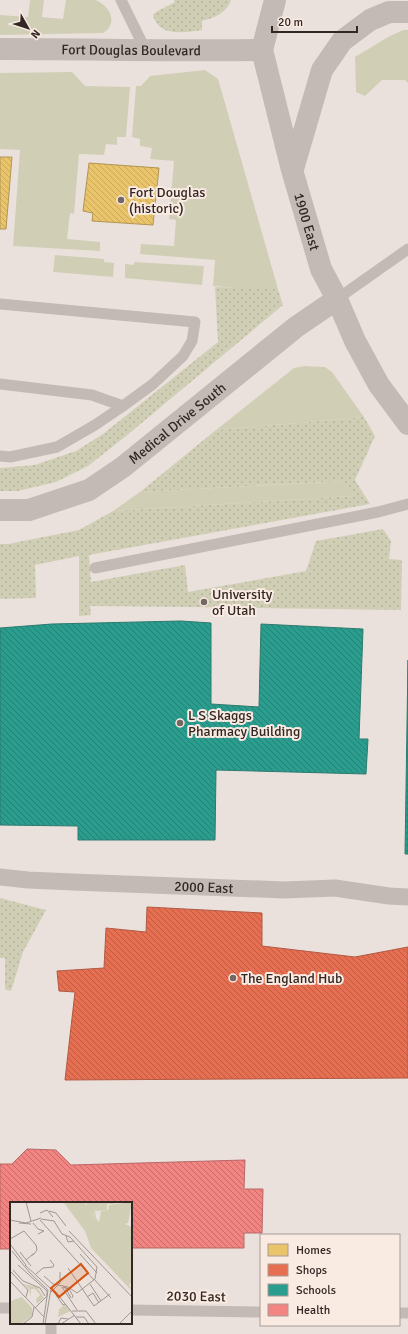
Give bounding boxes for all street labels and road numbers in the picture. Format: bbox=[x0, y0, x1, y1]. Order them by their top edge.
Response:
street label: Fort Douglas Boulevard bbox=[61, 41, 201, 59]
street label: 1900 East bbox=[290, 191, 323, 253]
street label: Medical Drive South bbox=[125, 379, 230, 468]
street label: 2000 East bbox=[174, 878, 234, 897]
street label: 2030 East bbox=[166, 1287, 226, 1306]

